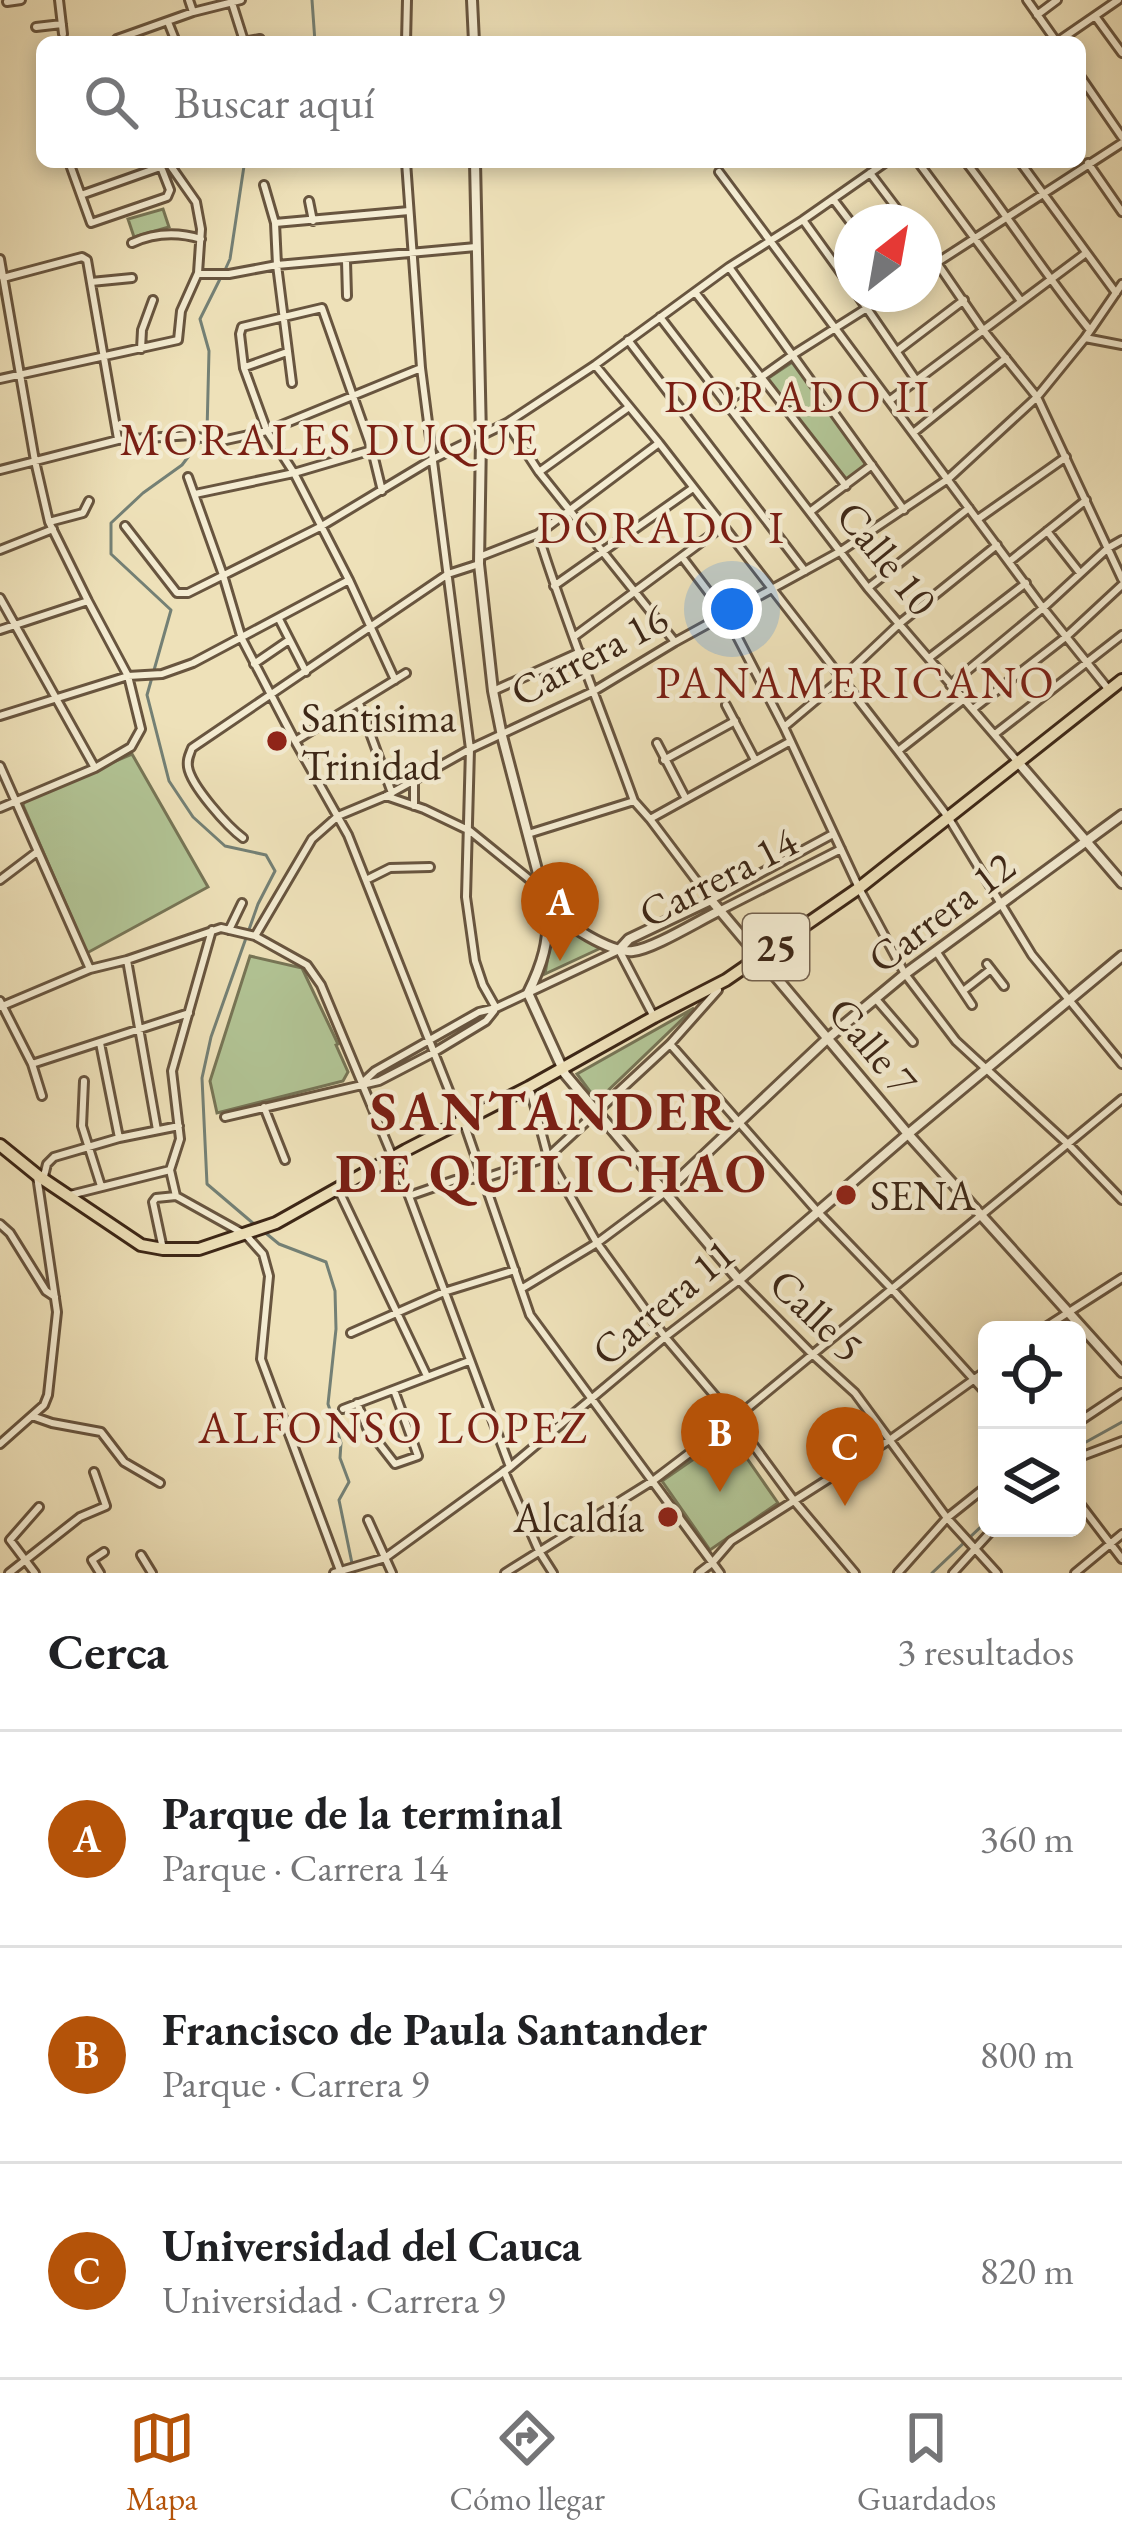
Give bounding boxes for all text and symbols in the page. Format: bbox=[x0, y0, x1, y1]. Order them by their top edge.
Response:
search box bbox=[36, 36, 1086, 168]
icon: search bbox=[78, 69, 144, 135]
text: Buscar aquí bbox=[174, 73, 374, 131]
north arrow bbox=[834, 204, 942, 312]
district label: DORADO II bbox=[664, 367, 932, 425]
district label: MORALES DUQUE bbox=[120, 410, 540, 468]
street label: Calle 10 bbox=[824, 489, 950, 627]
district label: DORADO I bbox=[537, 498, 787, 556]
your location bbox=[702, 579, 762, 639]
street label: Carrera 16 bbox=[501, 591, 677, 719]
district label: PANAMERICANO bbox=[655, 653, 1057, 711]
place label: Santisima Trinidad bbox=[301, 690, 456, 793]
marker: Santisima Trinidad bbox=[264, 728, 290, 754]
street label: Carrera 14 bbox=[630, 813, 807, 940]
street label: Carrera 12 bbox=[856, 839, 1026, 985]
pin: A bbox=[521, 862, 599, 961]
road number: 25 bbox=[743, 914, 809, 980]
street label: Calle 7 bbox=[816, 986, 930, 1107]
district label: SANTANDER DE QUILICHAO bbox=[335, 1076, 769, 1208]
place label: SENA bbox=[870, 1168, 976, 1223]
marker: SENA bbox=[833, 1182, 859, 1208]
street label: Carrera 11 bbox=[580, 1226, 746, 1378]
street label: Calle 5 bbox=[758, 1256, 876, 1374]
map controls bbox=[978, 1321, 1086, 1537]
button: locate bbox=[978, 1321, 1086, 1429]
pin: B bbox=[681, 1393, 759, 1492]
district label: ALFONSO LOPEZ bbox=[197, 1398, 590, 1456]
pin: C bbox=[806, 1407, 884, 1506]
button: layers bbox=[978, 1429, 1086, 1537]
place label: Alcaldía bbox=[512, 1490, 644, 1545]
marker: Alcaldía bbox=[655, 1504, 681, 1530]
text: Cerca bbox=[48, 1618, 168, 1684]
text: 3 resultados bbox=[897, 1626, 1074, 1677]
text: Parque de la terminal bbox=[162, 1784, 563, 1842]
text: A bbox=[73, 1813, 101, 1864]
text: 360 m bbox=[980, 1813, 1074, 1864]
text: Parque · Carrera 14 bbox=[162, 1842, 448, 1893]
text: Francisco de Paula Santander bbox=[162, 2000, 707, 2058]
text: B bbox=[75, 2029, 99, 2080]
text: 800 m bbox=[980, 2029, 1074, 2080]
text: Parque · Carrera 9 bbox=[162, 2058, 429, 2109]
text: Universidad del Cauca bbox=[162, 2216, 582, 2274]
text: C bbox=[73, 2245, 101, 2296]
text: 820 m bbox=[980, 2245, 1074, 2296]
text: Universidad · Carrera 9 bbox=[162, 2274, 505, 2325]
tab: Mapa bbox=[126, 2405, 198, 2520]
tab: Cómo llegar bbox=[450, 2405, 605, 2520]
tab: Guardados bbox=[857, 2405, 996, 2520]

